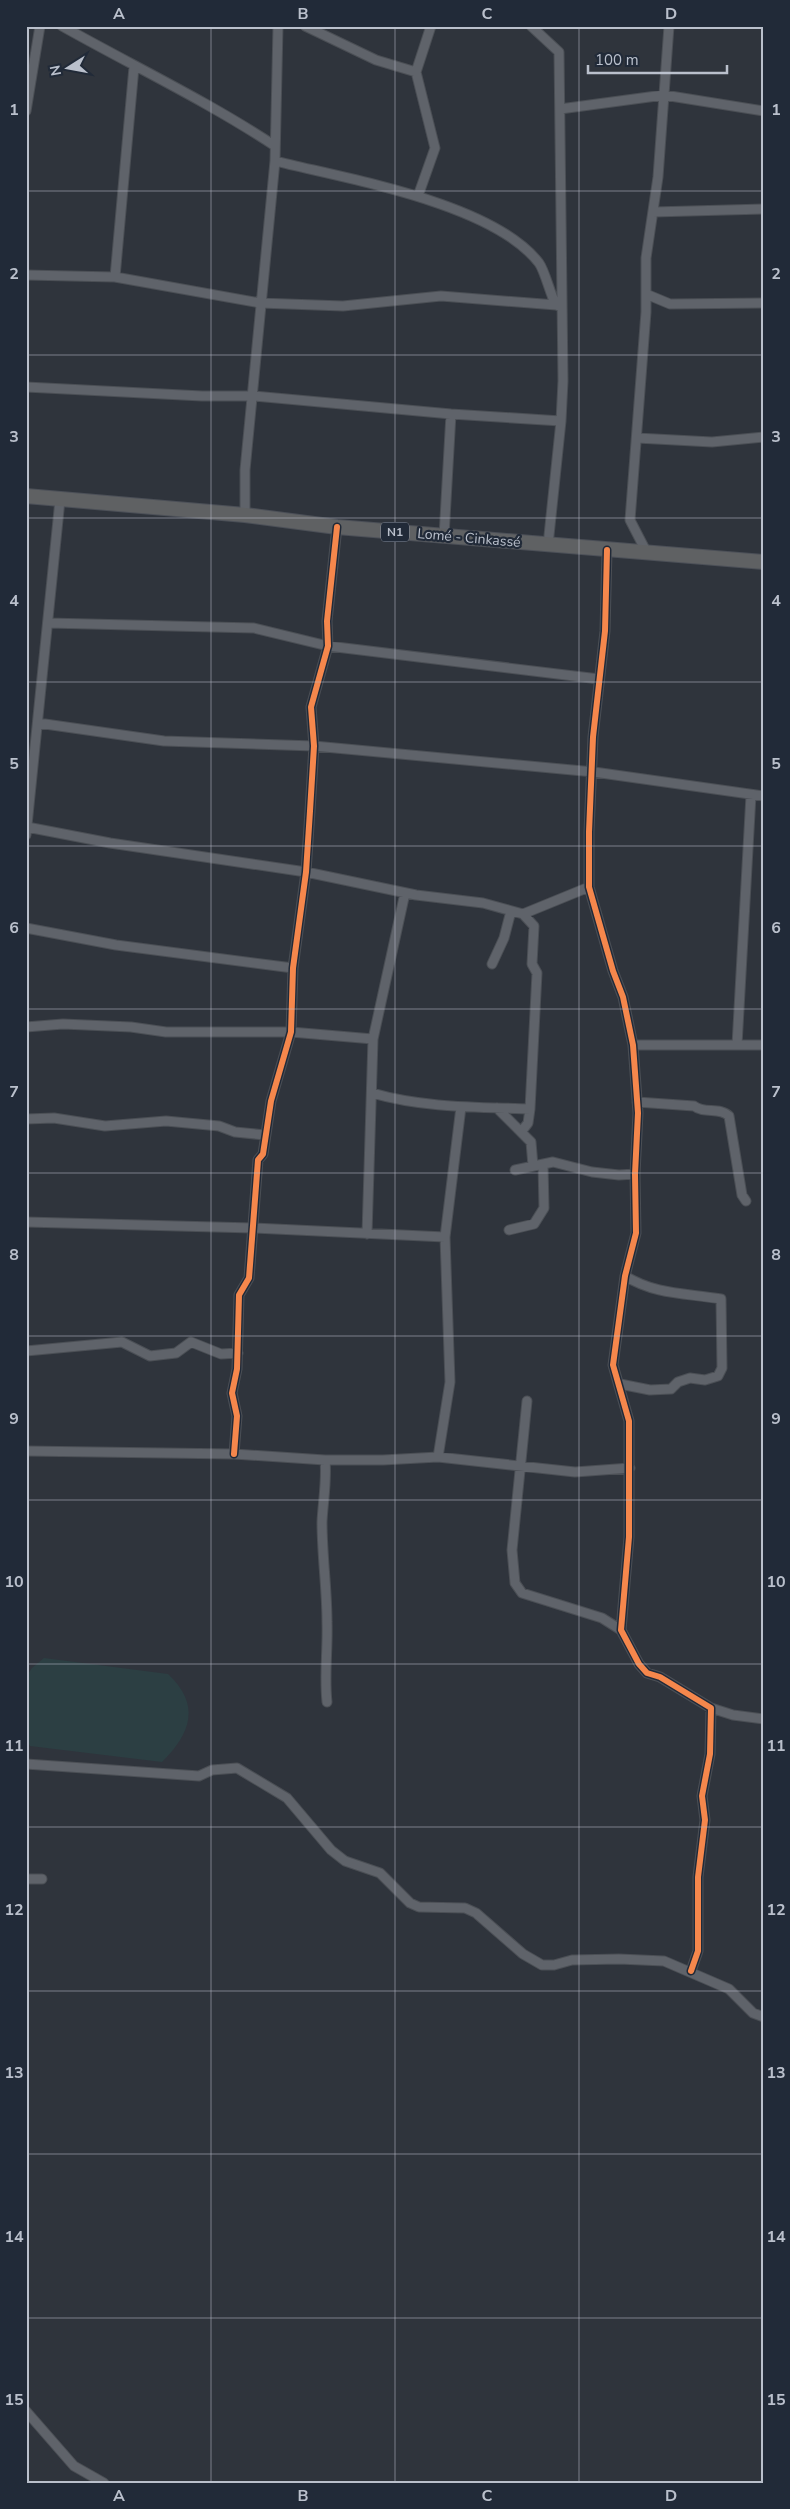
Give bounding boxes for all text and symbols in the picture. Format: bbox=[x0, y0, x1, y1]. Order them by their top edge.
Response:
text: A bbox=[113, 3, 125, 25]
text: B bbox=[297, 3, 309, 25]
text: C bbox=[482, 3, 493, 25]
text: D bbox=[665, 3, 677, 25]
north arrow bbox=[42, 42, 92, 92]
scale bar bbox=[588, 42, 726, 74]
text: 100 m bbox=[595, 50, 639, 70]
text: N bbox=[45, 63, 66, 77]
text: 1 bbox=[9, 99, 19, 121]
text: 1 bbox=[771, 99, 781, 121]
text: 2 bbox=[9, 263, 19, 285]
text: 2 bbox=[771, 263, 781, 285]
text: 3 bbox=[9, 426, 19, 448]
text: 3 bbox=[771, 426, 781, 448]
road number: N1 bbox=[381, 522, 409, 542]
street label: Lomé - Cinkassé bbox=[416, 524, 522, 552]
text: 4 bbox=[9, 590, 19, 612]
text: 4 bbox=[771, 590, 781, 612]
text: 5 bbox=[9, 753, 19, 775]
text: 5 bbox=[771, 753, 781, 775]
text: 6 bbox=[9, 917, 19, 939]
text: 6 bbox=[771, 917, 781, 939]
text: 7 bbox=[9, 1081, 19, 1103]
text: 7 bbox=[771, 1081, 781, 1103]
text: 8 bbox=[9, 1244, 19, 1266]
text: 8 bbox=[771, 1244, 781, 1266]
text: 9 bbox=[9, 1408, 19, 1430]
text: 9 bbox=[771, 1408, 781, 1430]
text: 10 bbox=[4, 1571, 24, 1593]
text: 10 bbox=[766, 1571, 786, 1593]
text: 11 bbox=[4, 1735, 24, 1757]
text: 11 bbox=[766, 1735, 786, 1757]
text: 12 bbox=[4, 1899, 24, 1921]
text: 12 bbox=[766, 1899, 786, 1921]
text: 13 bbox=[4, 2062, 24, 2084]
text: 13 bbox=[766, 2062, 786, 2084]
text: 14 bbox=[4, 2226, 24, 2248]
text: 14 bbox=[766, 2226, 786, 2248]
text: 15 bbox=[4, 2389, 24, 2411]
text: 15 bbox=[766, 2389, 786, 2411]
text: A bbox=[113, 2485, 125, 2507]
text: B bbox=[297, 2485, 309, 2507]
text: C bbox=[482, 2485, 493, 2507]
text: D bbox=[665, 2485, 677, 2507]

